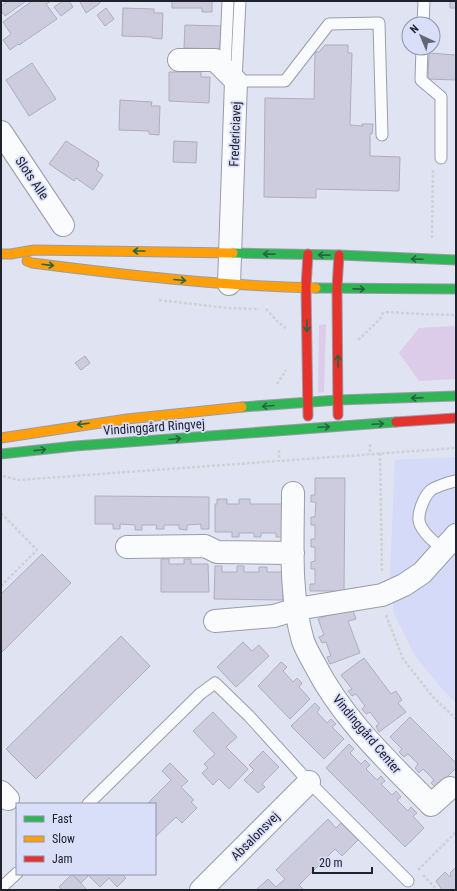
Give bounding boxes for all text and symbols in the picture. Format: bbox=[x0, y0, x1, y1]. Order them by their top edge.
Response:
north arrow bbox=[401, 16, 441, 56]
text: N bbox=[407, 22, 422, 36]
street label: Fredericiavej bbox=[226, 101, 244, 167]
street label: Slots Alle bbox=[12, 154, 52, 202]
one-way arrow bbox=[133, 247, 146, 255]
one-way arrow bbox=[263, 250, 276, 258]
one-way arrow bbox=[318, 251, 331, 259]
one-way arrow bbox=[411, 255, 424, 262]
one-way arrow bbox=[41, 261, 54, 268]
one-way arrow bbox=[173, 276, 186, 283]
one-way arrow bbox=[352, 285, 365, 293]
one-way arrow bbox=[303, 319, 311, 332]
one-way arrow bbox=[334, 355, 341, 368]
one-way arrow bbox=[411, 394, 424, 401]
one-way arrow bbox=[262, 402, 275, 409]
street label: Vindinggård Ringvej bbox=[103, 416, 205, 438]
one-way arrow bbox=[77, 420, 90, 428]
one-way arrow bbox=[371, 420, 384, 427]
one-way arrow bbox=[317, 423, 330, 430]
one-way arrow bbox=[168, 436, 181, 443]
one-way arrow bbox=[33, 446, 46, 454]
street label: Vindinggård Center bbox=[330, 692, 404, 776]
legend bbox=[16, 803, 156, 875]
street label: Absalonsvej bbox=[228, 809, 282, 863]
text: Fast bbox=[52, 812, 73, 826]
text: Slow bbox=[52, 832, 75, 846]
scale bar bbox=[313, 849, 372, 875]
text: Jam bbox=[52, 852, 73, 866]
text: 20 m bbox=[319, 856, 343, 870]

